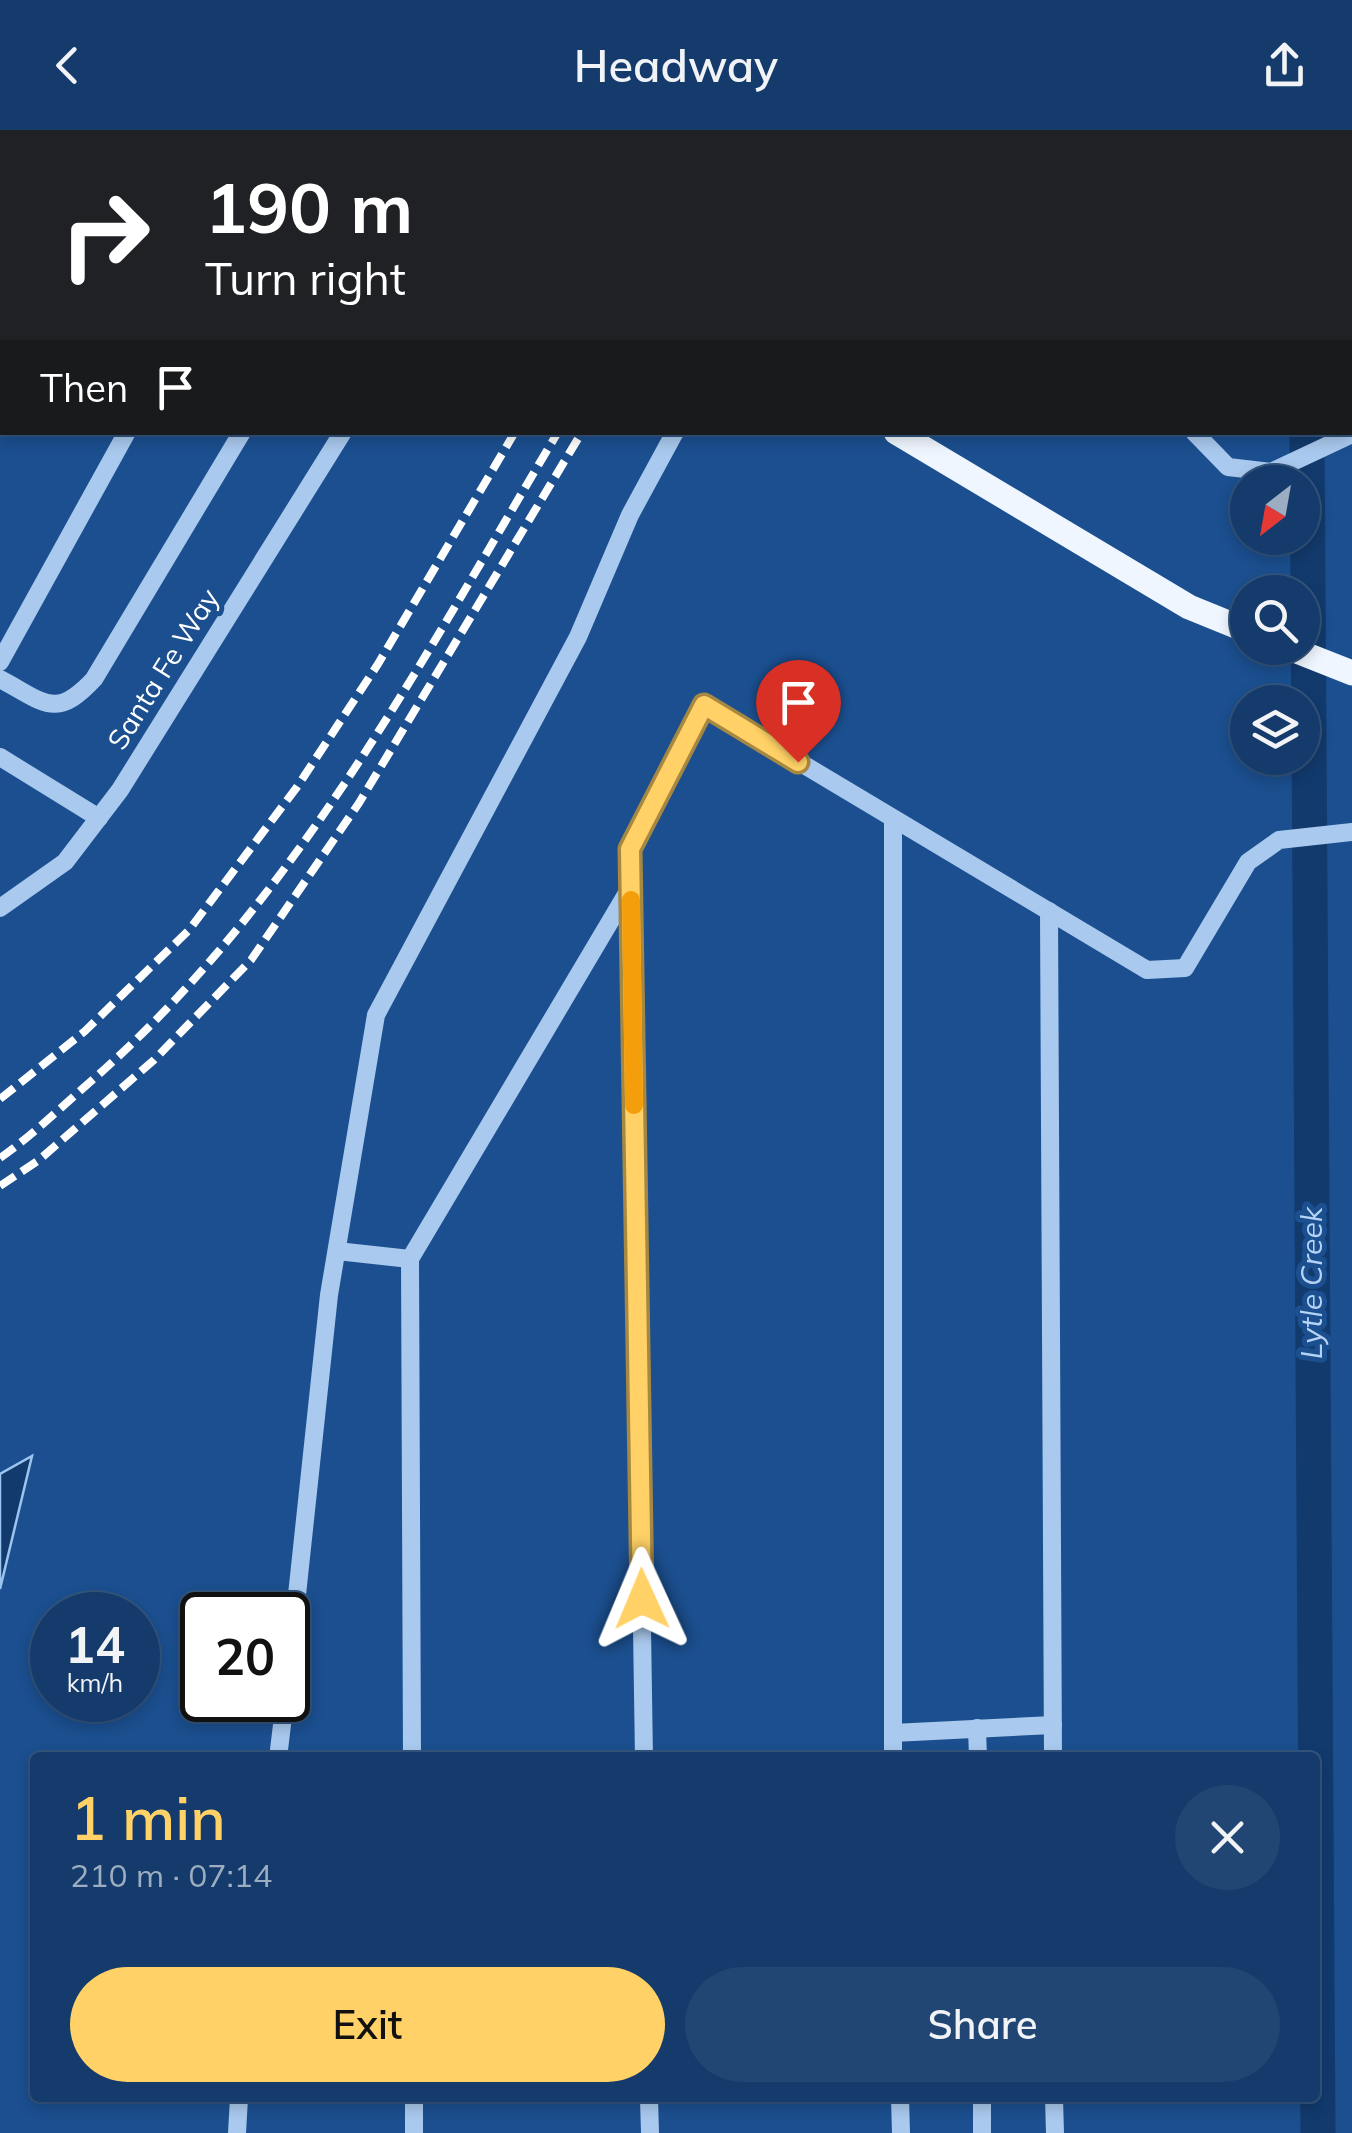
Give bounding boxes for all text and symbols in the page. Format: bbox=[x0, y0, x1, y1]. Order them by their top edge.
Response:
text: Headway bbox=[574, 37, 778, 93]
icon: back bbox=[40, 38, 95, 93]
icon: share bbox=[1257, 38, 1312, 93]
text: 190 m bbox=[205, 163, 413, 251]
icon: right bbox=[40, 170, 170, 300]
text: Turn right bbox=[205, 250, 406, 306]
icon: arrive bbox=[148, 360, 203, 415]
text: Then bbox=[40, 364, 128, 412]
north arrow bbox=[1230, 465, 1320, 555]
map controls bbox=[1230, 465, 1320, 775]
button: search bbox=[1230, 575, 1320, 665]
street label: Santa Fe Way bbox=[99, 582, 226, 756]
pin bbox=[756, 660, 841, 763]
icon: arrive bbox=[771, 675, 826, 730]
button: layers bbox=[1230, 685, 1320, 775]
water label: Lytle Creek bbox=[1292, 1205, 1330, 1359]
position arrow bbox=[590, 1547, 694, 1651]
speed limit sign: 20 bbox=[180, 1592, 310, 1722]
text: 14 bbox=[65, 1613, 125, 1676]
text: km/h bbox=[67, 1667, 123, 1698]
text: 1 min bbox=[70, 1780, 226, 1855]
button: close bbox=[1175, 1785, 1280, 1890]
text: 210 m · 07:14 bbox=[70, 1855, 272, 1895]
button: Exit bbox=[70, 1967, 665, 2082]
button: Share bbox=[685, 1967, 1280, 2082]

